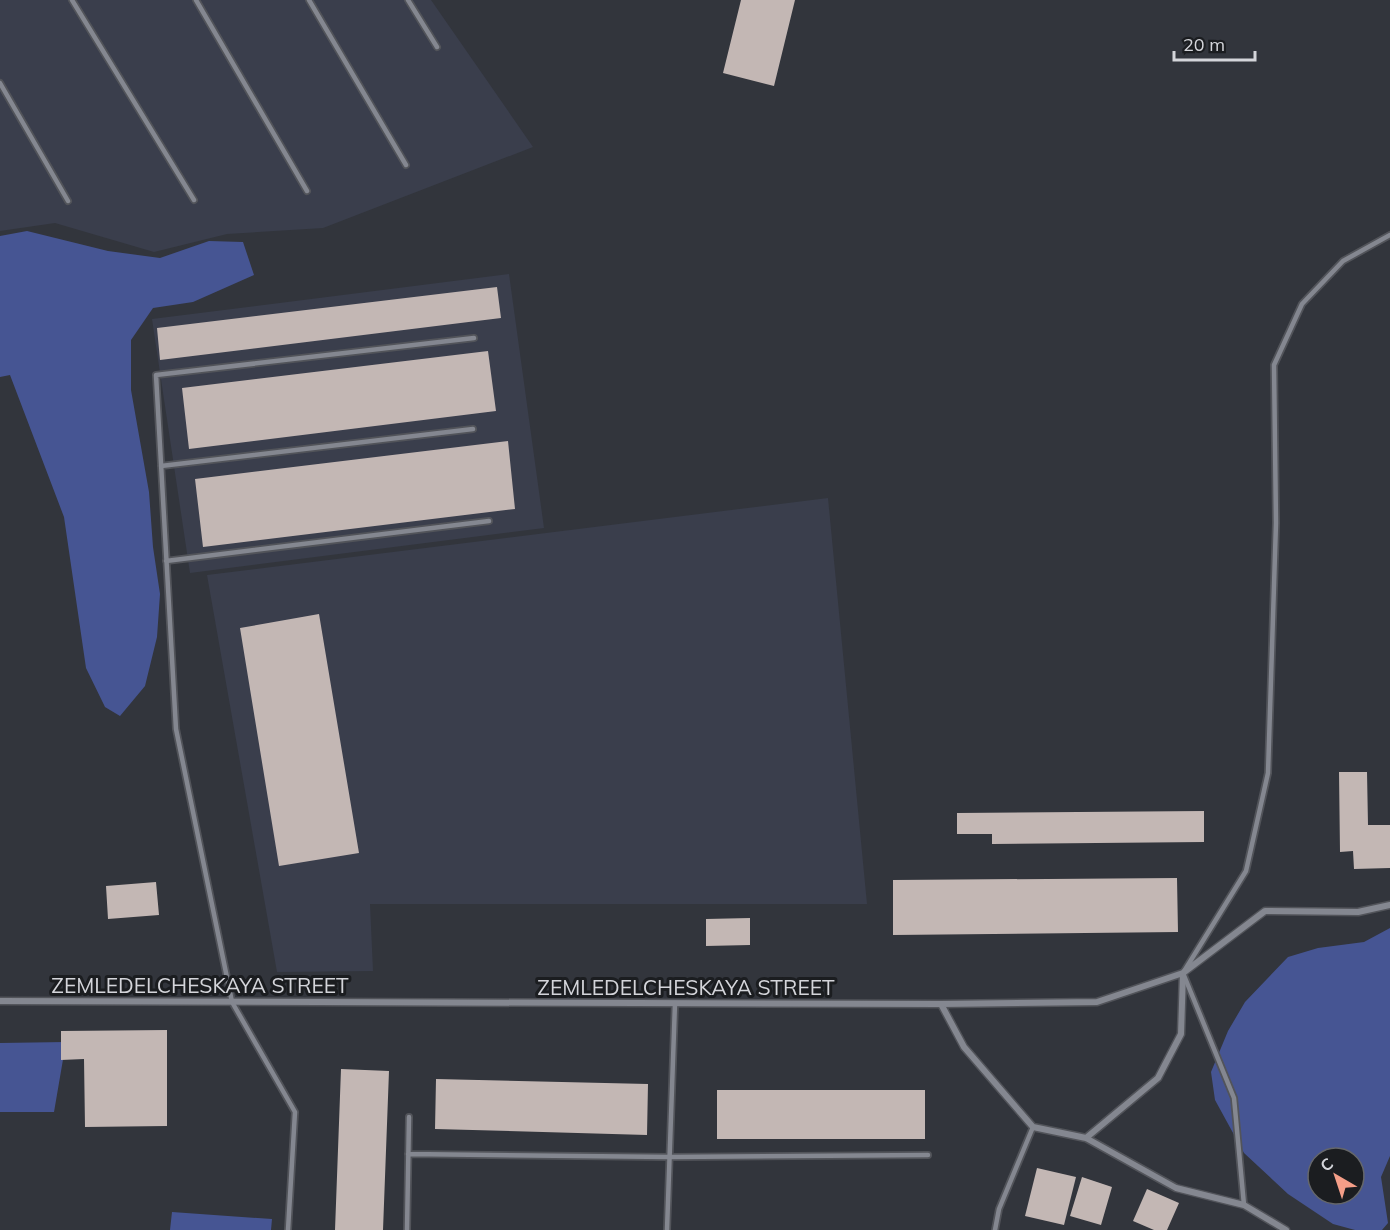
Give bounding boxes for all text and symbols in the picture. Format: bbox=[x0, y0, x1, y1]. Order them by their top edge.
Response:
scale bar bbox=[1174, 24, 1255, 62]
text: 20 m bbox=[1183, 33, 1225, 56]
street label: ZEMLEDELCHESKAYA STREET bbox=[51, 972, 349, 998]
street label: ZEMLEDELCHESKAYA STREET bbox=[537, 974, 835, 1000]
north arrow bbox=[1306, 1146, 1366, 1206]
text: С bbox=[1316, 1153, 1337, 1176]

